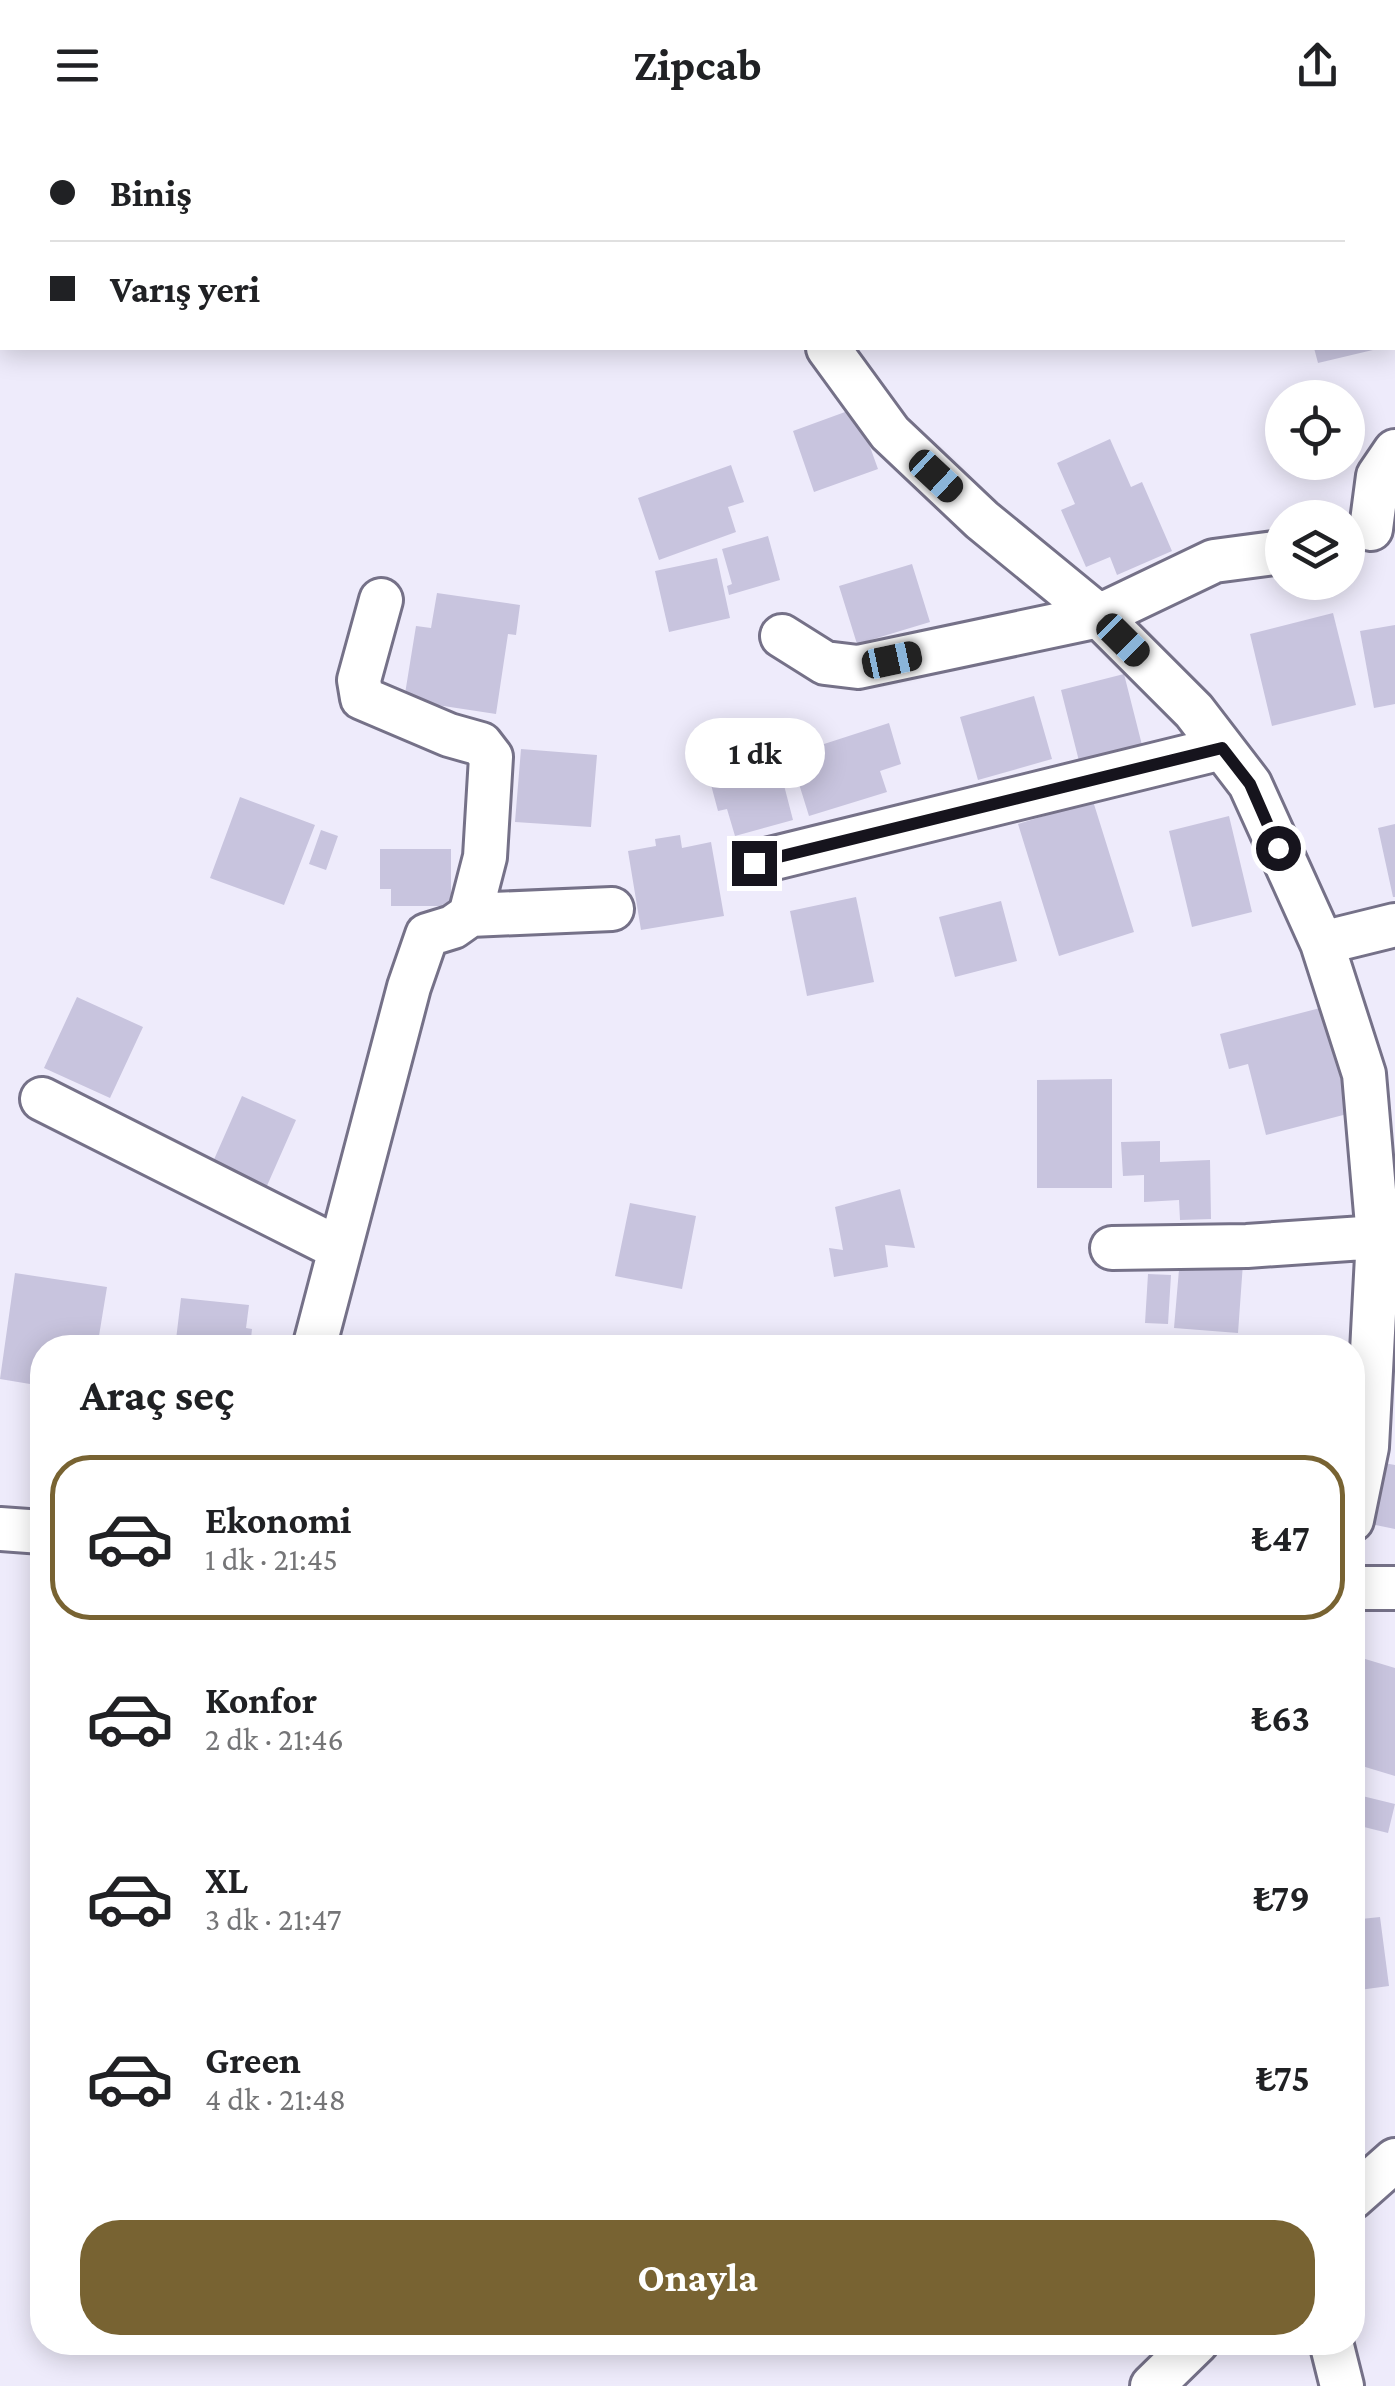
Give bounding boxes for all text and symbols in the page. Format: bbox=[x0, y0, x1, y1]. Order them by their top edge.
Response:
icon: menu bbox=[50, 38, 105, 93]
icon: share bbox=[1290, 38, 1345, 93]
text: Zipcab bbox=[633, 40, 762, 90]
text: Biniş bbox=[110, 172, 192, 214]
text: Varış yeri bbox=[110, 268, 260, 310]
map controls bbox=[1265, 380, 1365, 600]
button: locate bbox=[1265, 380, 1365, 480]
car bbox=[904, 445, 968, 507]
button: layers bbox=[1265, 500, 1365, 600]
car bbox=[1091, 608, 1155, 672]
car bbox=[860, 639, 924, 681]
callout: 1 dk bbox=[684, 718, 824, 788]
text: 1 dk bbox=[729, 735, 782, 771]
route start bbox=[1256, 826, 1301, 871]
route end bbox=[732, 841, 777, 886]
text: Araç seç bbox=[80, 1370, 234, 1420]
icon: car bbox=[85, 1493, 175, 1583]
text: Ekonomi bbox=[205, 1499, 351, 1541]
text: ₺47 bbox=[1252, 1517, 1310, 1559]
text: 1 dk · 21:45 bbox=[205, 1541, 338, 1577]
icon: car bbox=[85, 1673, 175, 1763]
text: Konfor bbox=[205, 1679, 317, 1721]
text: ₺63 bbox=[1251, 1697, 1310, 1739]
text: 2 dk · 21:46 bbox=[205, 1721, 344, 1757]
icon: car bbox=[85, 1853, 175, 1943]
text: XL bbox=[205, 1859, 248, 1901]
text: ₺79 bbox=[1253, 1877, 1310, 1919]
text: 3 dk · 21:47 bbox=[205, 1901, 342, 1937]
icon: car bbox=[85, 2033, 175, 2123]
text: Green bbox=[205, 2039, 301, 2081]
text: ₺75 bbox=[1256, 2057, 1310, 2099]
text: 4 dk · 21:48 bbox=[205, 2081, 346, 2117]
button: Onayla bbox=[80, 2220, 1315, 2335]

